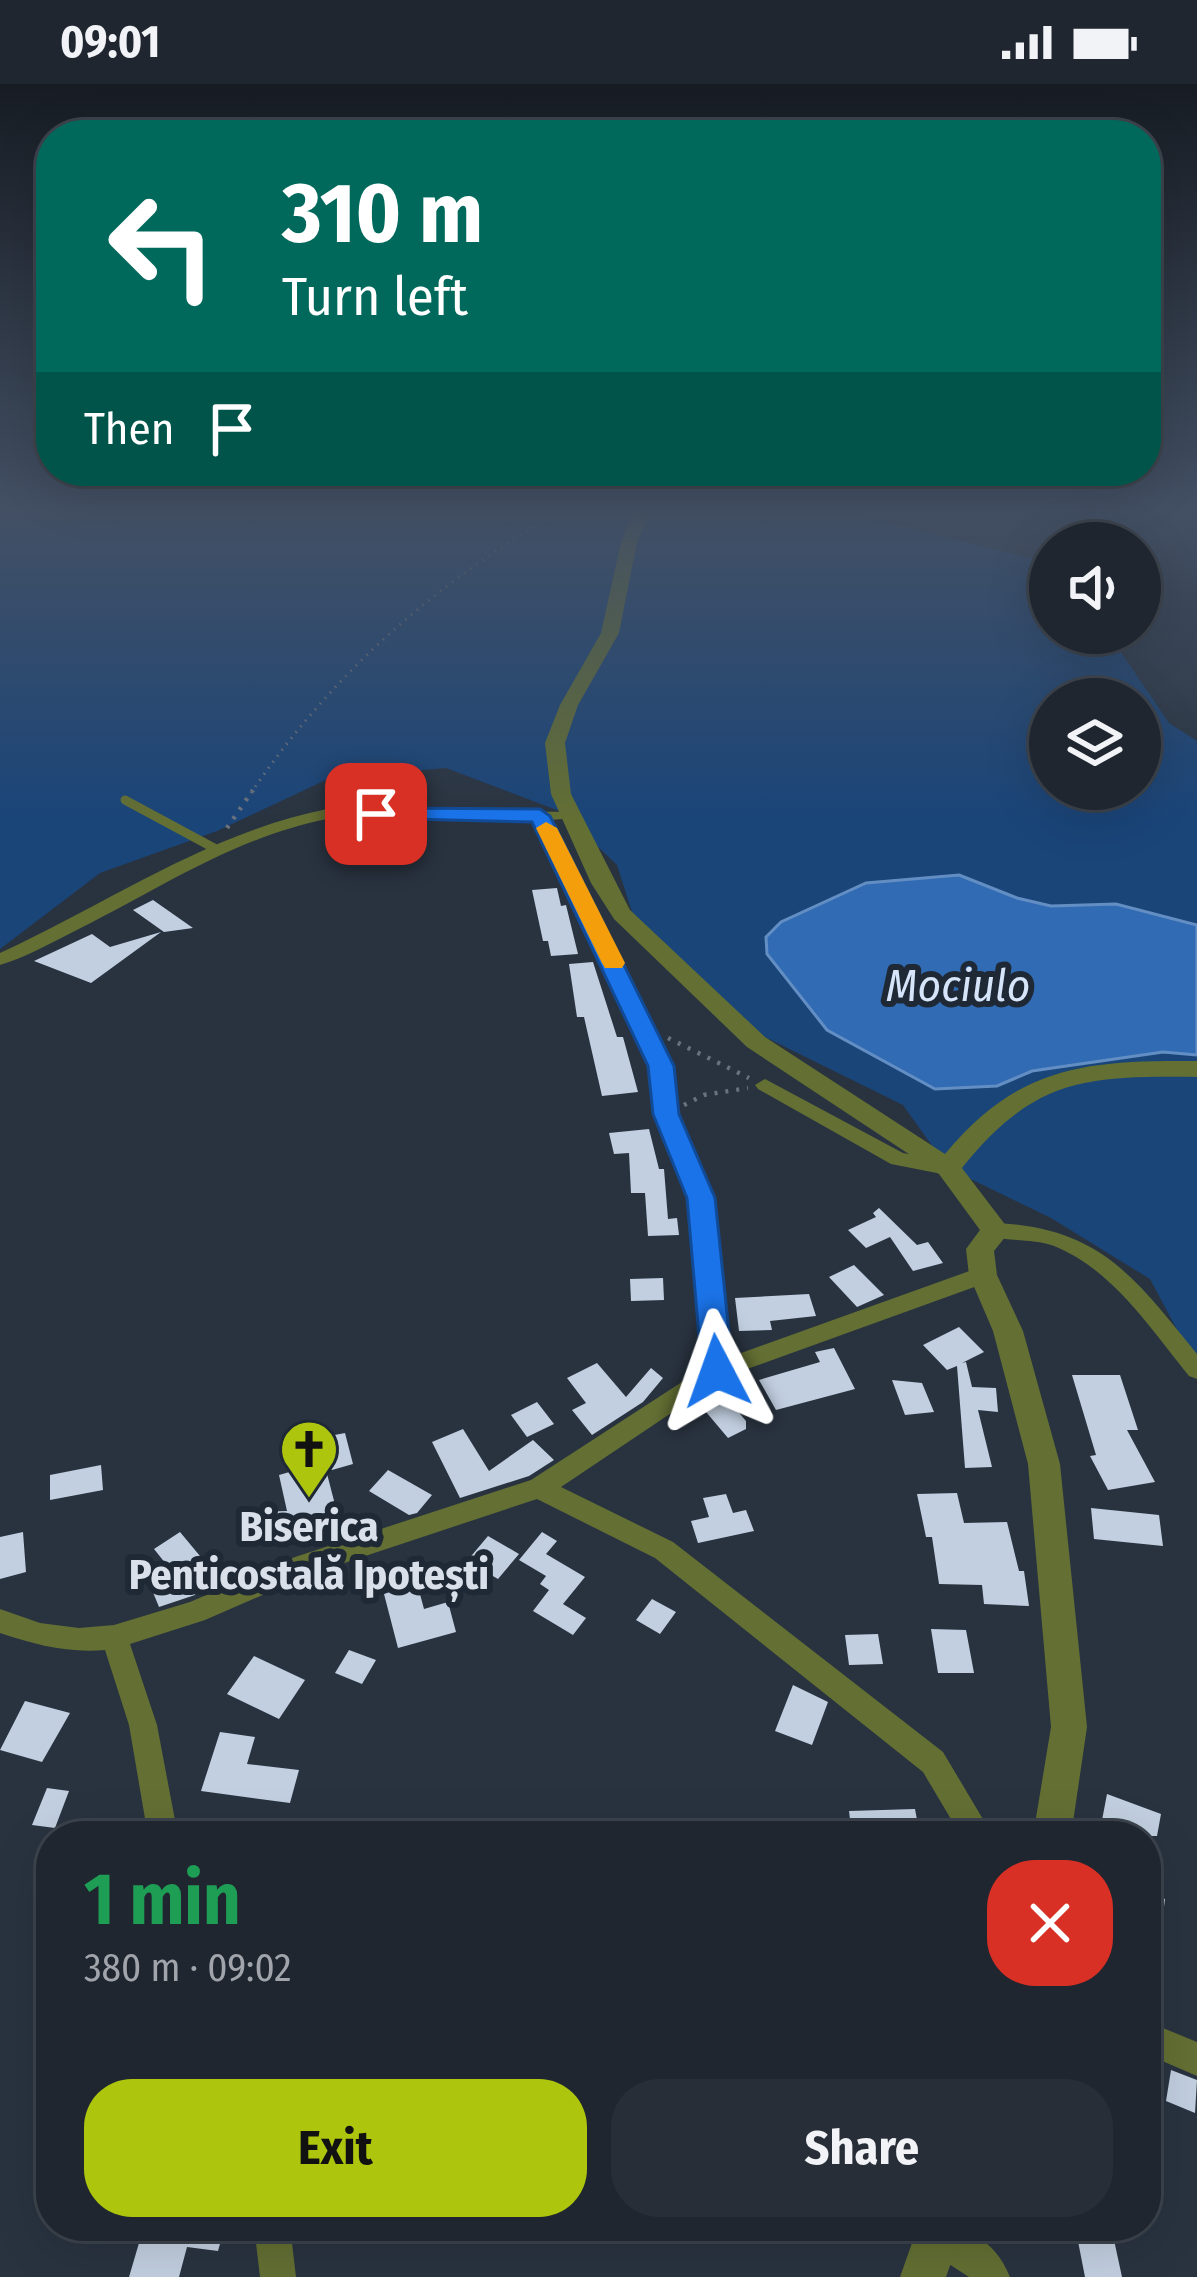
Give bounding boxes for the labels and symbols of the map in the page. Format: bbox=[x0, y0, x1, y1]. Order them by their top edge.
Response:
pin bbox=[325, 763, 427, 865]
water label: Mociulo bbox=[886, 959, 1030, 1013]
position arrow bbox=[654, 1308, 780, 1434]
church icon: Biserica Penticostală Ipotești bbox=[278, 1418, 340, 1500]
place label: Biserica Penticostală Ipotești bbox=[129, 1502, 489, 1602]

